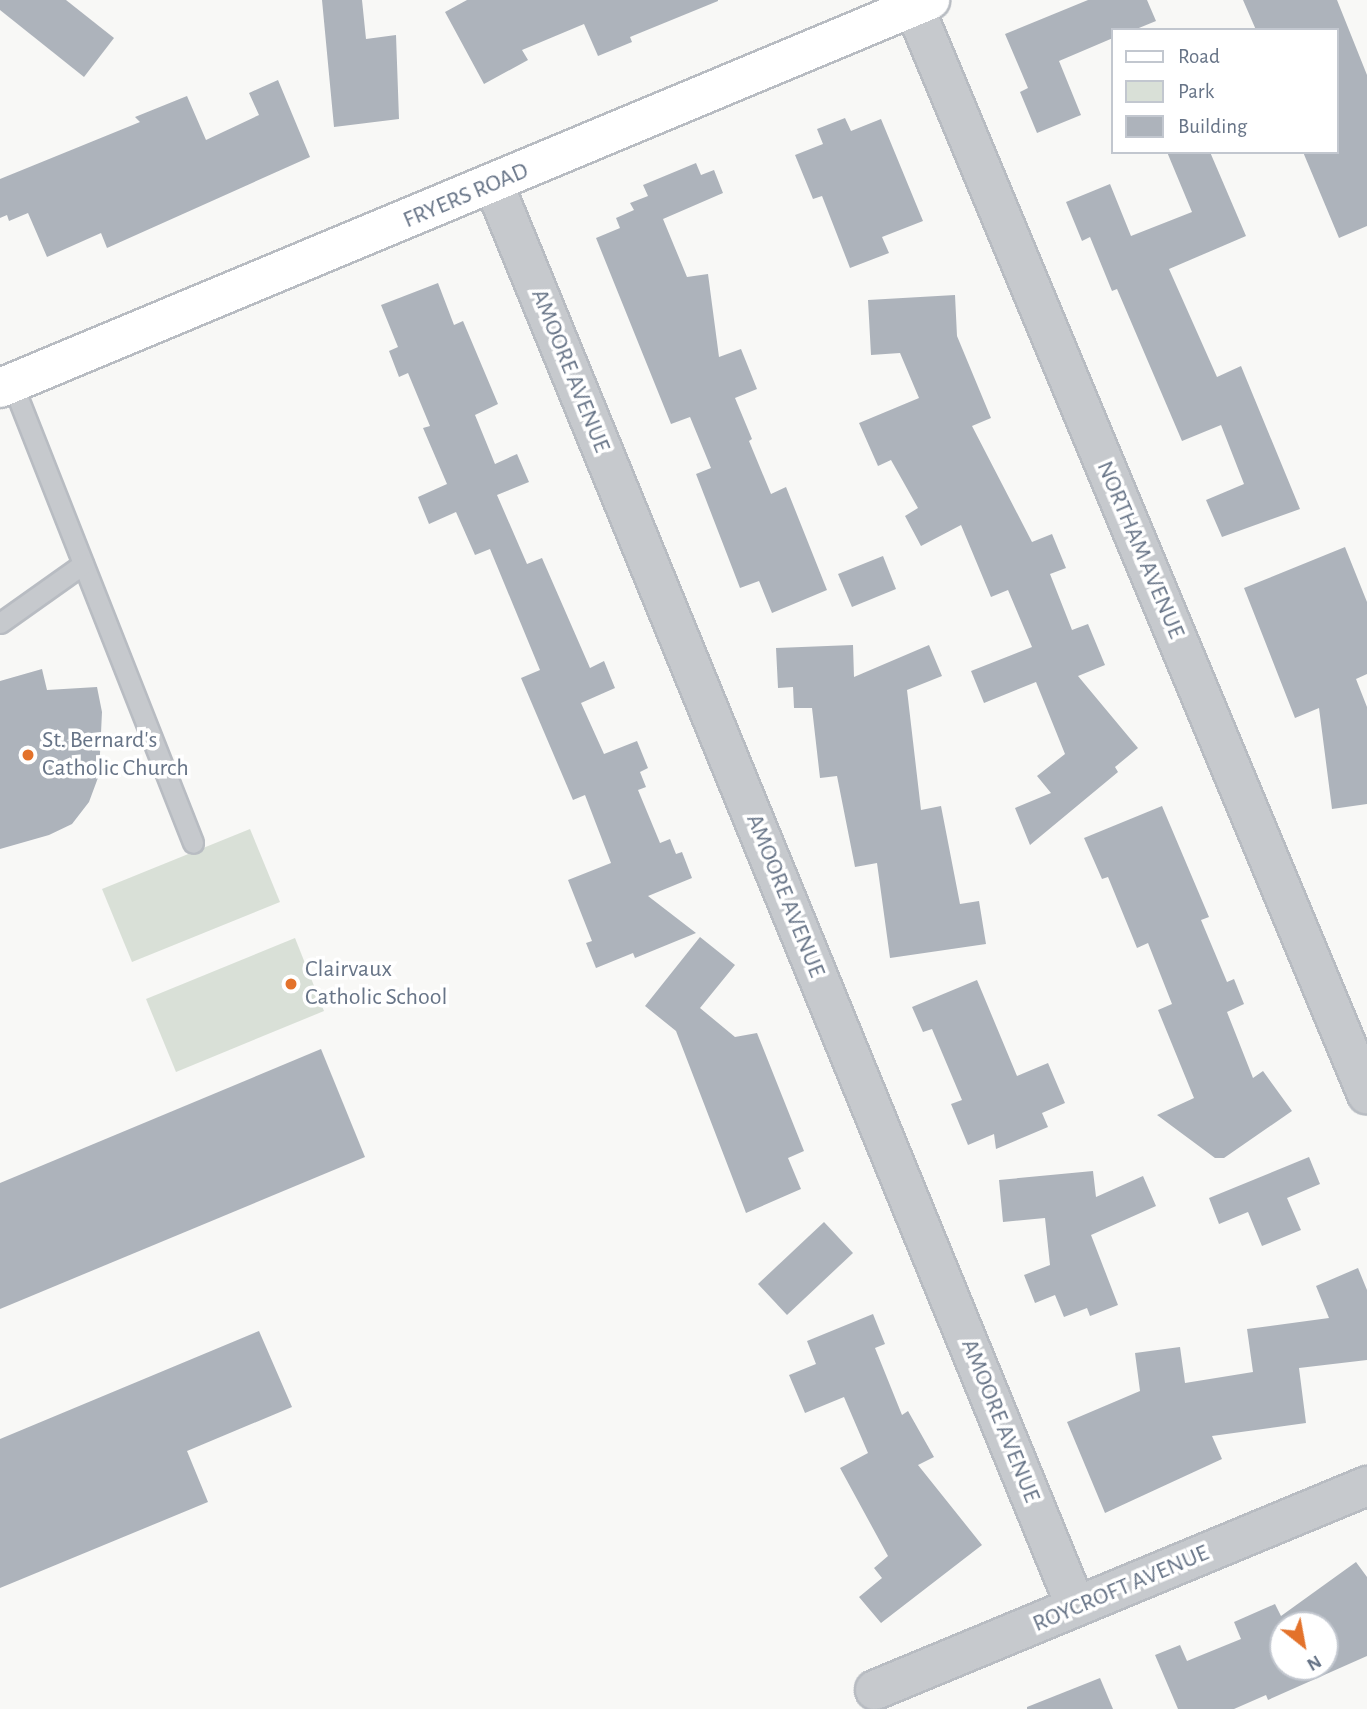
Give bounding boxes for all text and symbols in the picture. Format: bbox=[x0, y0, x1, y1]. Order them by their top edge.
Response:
legend bbox=[1112, 28, 1339, 154]
text: Road bbox=[1178, 46, 1220, 67]
text: Park bbox=[1178, 81, 1214, 102]
text: Building bbox=[1178, 116, 1247, 137]
street label: FRYERS ROAD bbox=[399, 157, 533, 235]
street label: AMOORE AVENUE bbox=[524, 285, 616, 457]
street label: NORTHAM AVENUE bbox=[1090, 457, 1190, 643]
place label: St. Bernard's Catholic Church bbox=[42, 727, 189, 783]
marker: St. Bernard's Catholic Church bbox=[20, 747, 36, 763]
street label: AMOORE AVENUE bbox=[739, 810, 831, 982]
place label: Clairvaux Catholic School bbox=[305, 956, 447, 1012]
marker: Clairvaux Catholic School bbox=[283, 976, 299, 992]
street label: AMOORE AVENUE bbox=[954, 1335, 1046, 1507]
street label: ROYCROFT AVENUE bbox=[1029, 1539, 1213, 1639]
north arrow bbox=[1269, 1611, 1339, 1681]
text: N bbox=[1303, 1651, 1325, 1674]

